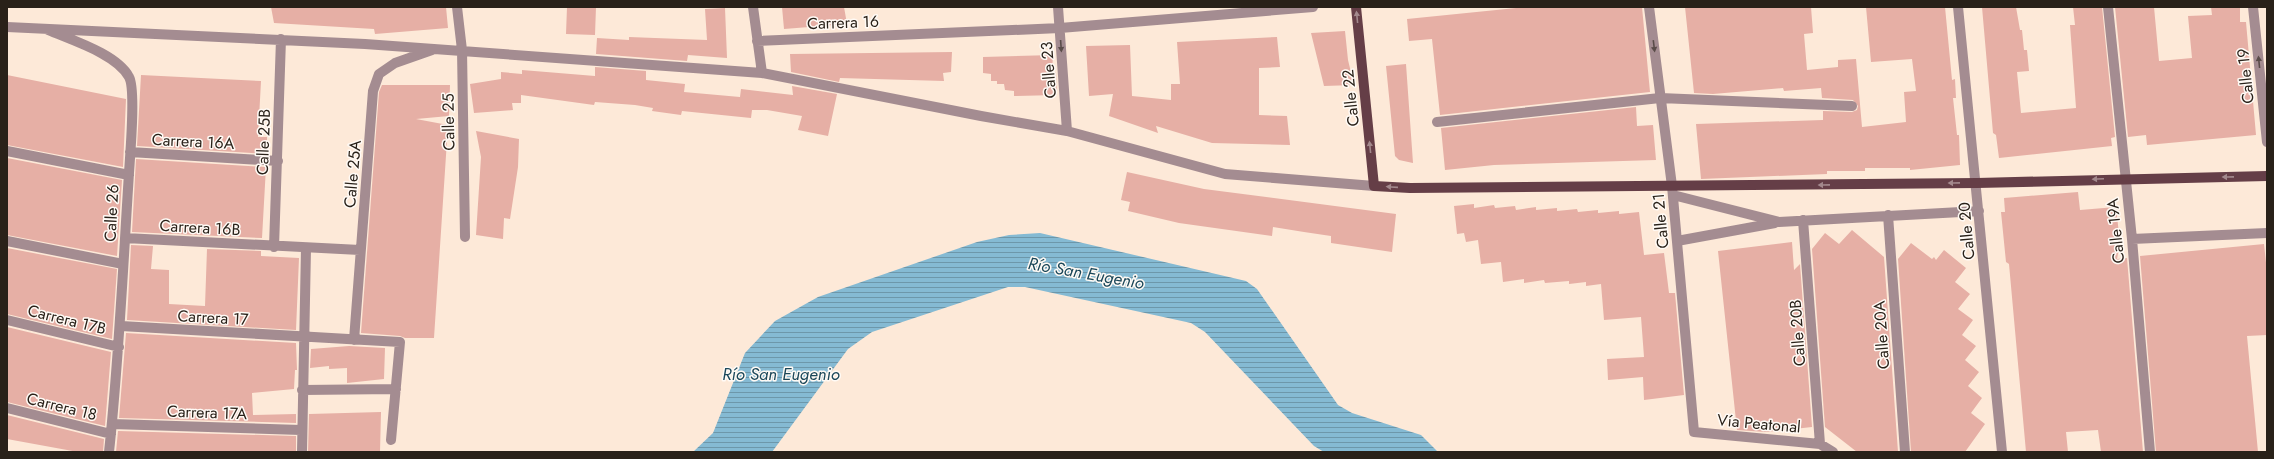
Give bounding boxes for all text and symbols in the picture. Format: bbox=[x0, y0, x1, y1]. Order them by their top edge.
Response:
street label: Carrera 16 bbox=[807, 10, 879, 35]
one-way arrow bbox=[1354, 11, 1360, 23]
one-way arrow bbox=[1058, 40, 1065, 52]
one-way arrow bbox=[1651, 40, 1657, 52]
street label: Calle 23 bbox=[1035, 41, 1062, 99]
street label: Calle 19 bbox=[2231, 47, 2260, 105]
one-way arrow bbox=[2256, 56, 2262, 68]
street label: Calle 22 bbox=[1336, 68, 1365, 128]
street label: Calle 25 bbox=[437, 93, 460, 151]
street label: Calle 25B bbox=[251, 109, 276, 175]
street label: Carrera 16A bbox=[151, 128, 235, 155]
street label: Calle 25A bbox=[338, 139, 367, 209]
one-way arrow bbox=[1367, 141, 1373, 153]
one-way arrow bbox=[2222, 173, 2234, 180]
one-way arrow bbox=[2091, 176, 2104, 182]
one-way arrow bbox=[1947, 180, 1960, 186]
one-way arrow bbox=[1818, 181, 1830, 188]
one-way arrow bbox=[1386, 183, 1398, 190]
street label: Calle 26 bbox=[99, 184, 124, 242]
street label: Calle 21 bbox=[1647, 192, 1674, 250]
street label: Calle 19A bbox=[2101, 197, 2130, 264]
street label: Calle 20 bbox=[1953, 201, 1980, 261]
street label: Carrera 16B bbox=[159, 214, 241, 241]
water label: Río San Eugenio bbox=[1026, 251, 1146, 295]
street label: Carrera 17B bbox=[25, 299, 109, 340]
street label: Calle 20B bbox=[1784, 299, 1811, 367]
street label: Calle 20A bbox=[1868, 300, 1895, 370]
street label: Carrera 17 bbox=[177, 304, 250, 331]
water label: Río San Eugenio bbox=[722, 362, 840, 386]
street label: Carrera 18 bbox=[24, 387, 99, 426]
street label: Carrera 17A bbox=[167, 400, 248, 425]
street label: Vía Peatonal bbox=[1716, 408, 1802, 439]

